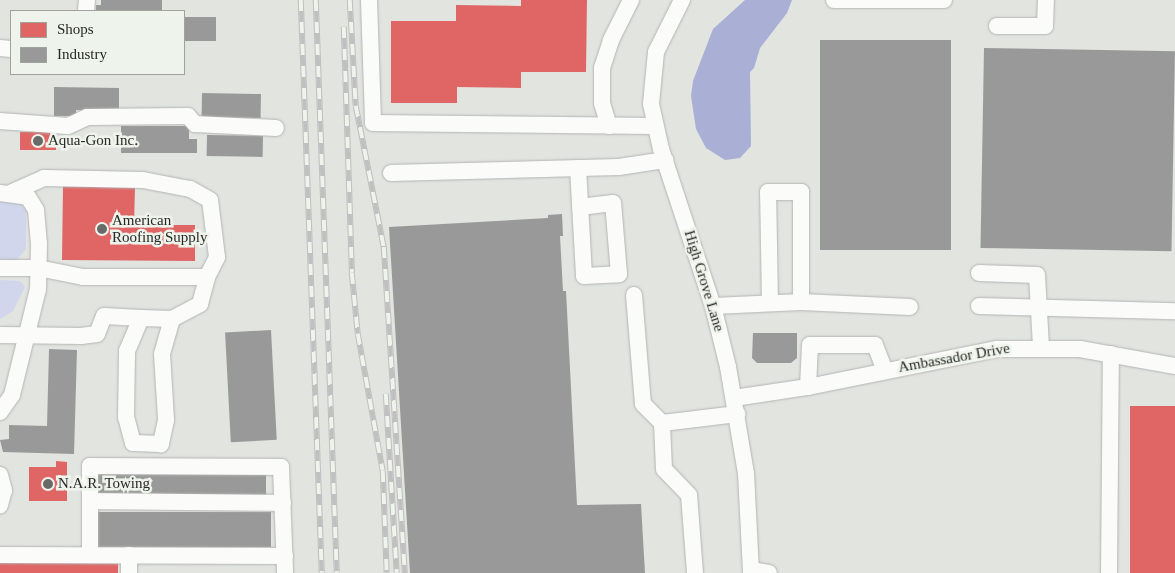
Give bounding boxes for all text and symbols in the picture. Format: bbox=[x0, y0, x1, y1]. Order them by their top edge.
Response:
legend bbox=[10, 10, 185, 75]
text: Shops bbox=[57, 21, 94, 37]
text: Industry bbox=[57, 46, 107, 62]
place label: Aqua-Gon Inc. bbox=[48, 132, 138, 150]
marker: Aqua-Gon Inc. bbox=[32, 135, 44, 147]
place label: American Roofing Supply bbox=[112, 211, 207, 246]
marker: American Roofing Supply bbox=[96, 223, 108, 235]
street label: High Grove Lane bbox=[680, 228, 728, 334]
street label: Ambassador Drive bbox=[897, 339, 1011, 377]
place label: N.A.R. Towing bbox=[58, 475, 150, 493]
marker: N.A.R. Towing bbox=[42, 478, 54, 490]

